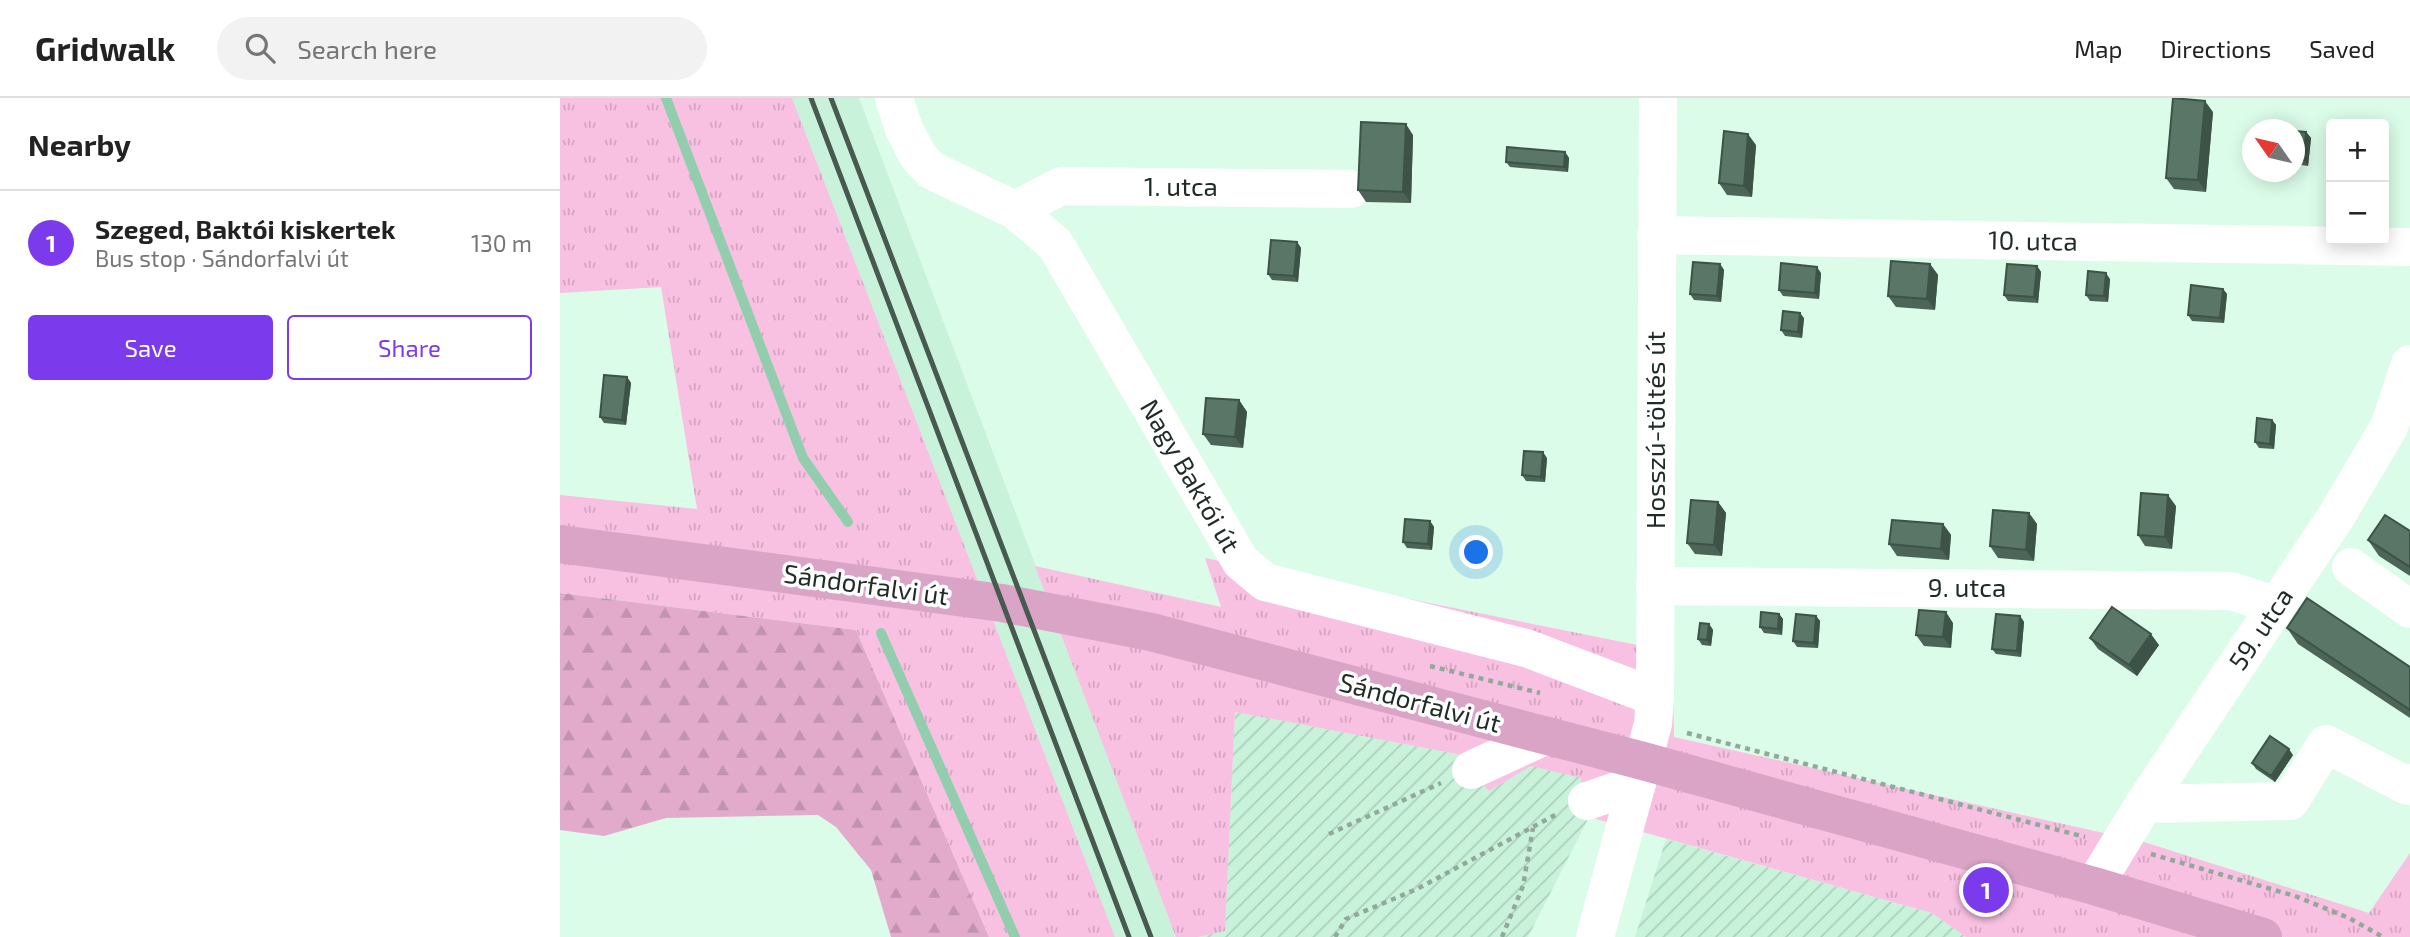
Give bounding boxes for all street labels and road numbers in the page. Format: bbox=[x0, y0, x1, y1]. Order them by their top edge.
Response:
street label: 1. utca bbox=[1144, 170, 1218, 201]
street label: 10. utca bbox=[1988, 223, 2078, 256]
street label: Hosszú-töltés út bbox=[1639, 331, 1670, 529]
street label: Nagy Baktói út bbox=[1135, 393, 1248, 557]
street label: Sándorfalvi út bbox=[782, 557, 951, 610]
street label: 9. utca bbox=[1928, 571, 2006, 602]
street label: 59. utca bbox=[2221, 581, 2298, 675]
street label: Sándorfalvi út bbox=[1336, 665, 1505, 738]

